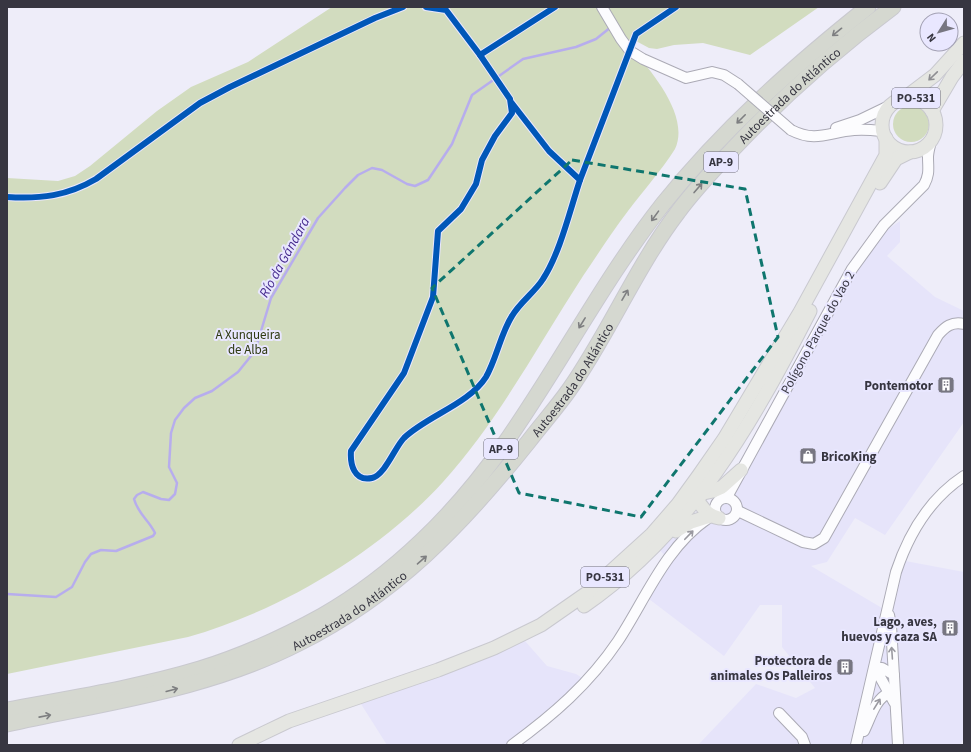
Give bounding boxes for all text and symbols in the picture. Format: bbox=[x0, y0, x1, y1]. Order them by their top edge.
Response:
north arrow bbox=[919, 12, 959, 52]
one-way arrow bbox=[832, 27, 843, 36]
text: N bbox=[923, 30, 940, 45]
street label: Autoestrada do Atlántico bbox=[735, 44, 845, 148]
one-way arrow bbox=[928, 71, 938, 81]
road number: PO-531 bbox=[892, 88, 940, 108]
one-way arrow bbox=[736, 114, 746, 124]
road number: AP-9 bbox=[704, 152, 738, 172]
one-way arrow bbox=[694, 182, 703, 193]
one-way arrow bbox=[651, 210, 659, 221]
water label: Río da Gándara bbox=[255, 213, 315, 301]
street label: Polígono Parque do Vao 2 bbox=[777, 268, 859, 397]
one-way arrow bbox=[621, 289, 629, 301]
one-way arrow bbox=[578, 317, 586, 328]
street label: Autoestrada do Atlántico bbox=[528, 320, 618, 441]
park label: A Xunqueira de Alba bbox=[215, 326, 281, 359]
building icon: Pontemotor bbox=[936, 375, 956, 395]
place label: Pontemotor bbox=[864, 377, 934, 395]
road number: AP-9 bbox=[484, 439, 518, 459]
shop icon: BricoKing bbox=[798, 446, 818, 466]
place label: BricoKing bbox=[821, 448, 877, 466]
one-way arrow bbox=[684, 530, 693, 540]
one-way arrow bbox=[416, 555, 427, 564]
street label: Autoestrada do Atlántico bbox=[289, 567, 411, 655]
road number: PO-531 bbox=[581, 567, 629, 587]
place label: Lago, aves, huevos y caza SA bbox=[841, 613, 938, 646]
building icon: Lago, aves, huevos y caza SA bbox=[940, 618, 960, 638]
one-way arrow bbox=[889, 647, 896, 660]
place label: Protectora de animales Os Palleiros bbox=[710, 652, 832, 685]
building icon: Protectora de animales Os Palleiros bbox=[835, 657, 855, 677]
one-way arrow bbox=[166, 685, 179, 693]
one-way arrow bbox=[873, 699, 881, 710]
one-way arrow bbox=[38, 712, 51, 720]

